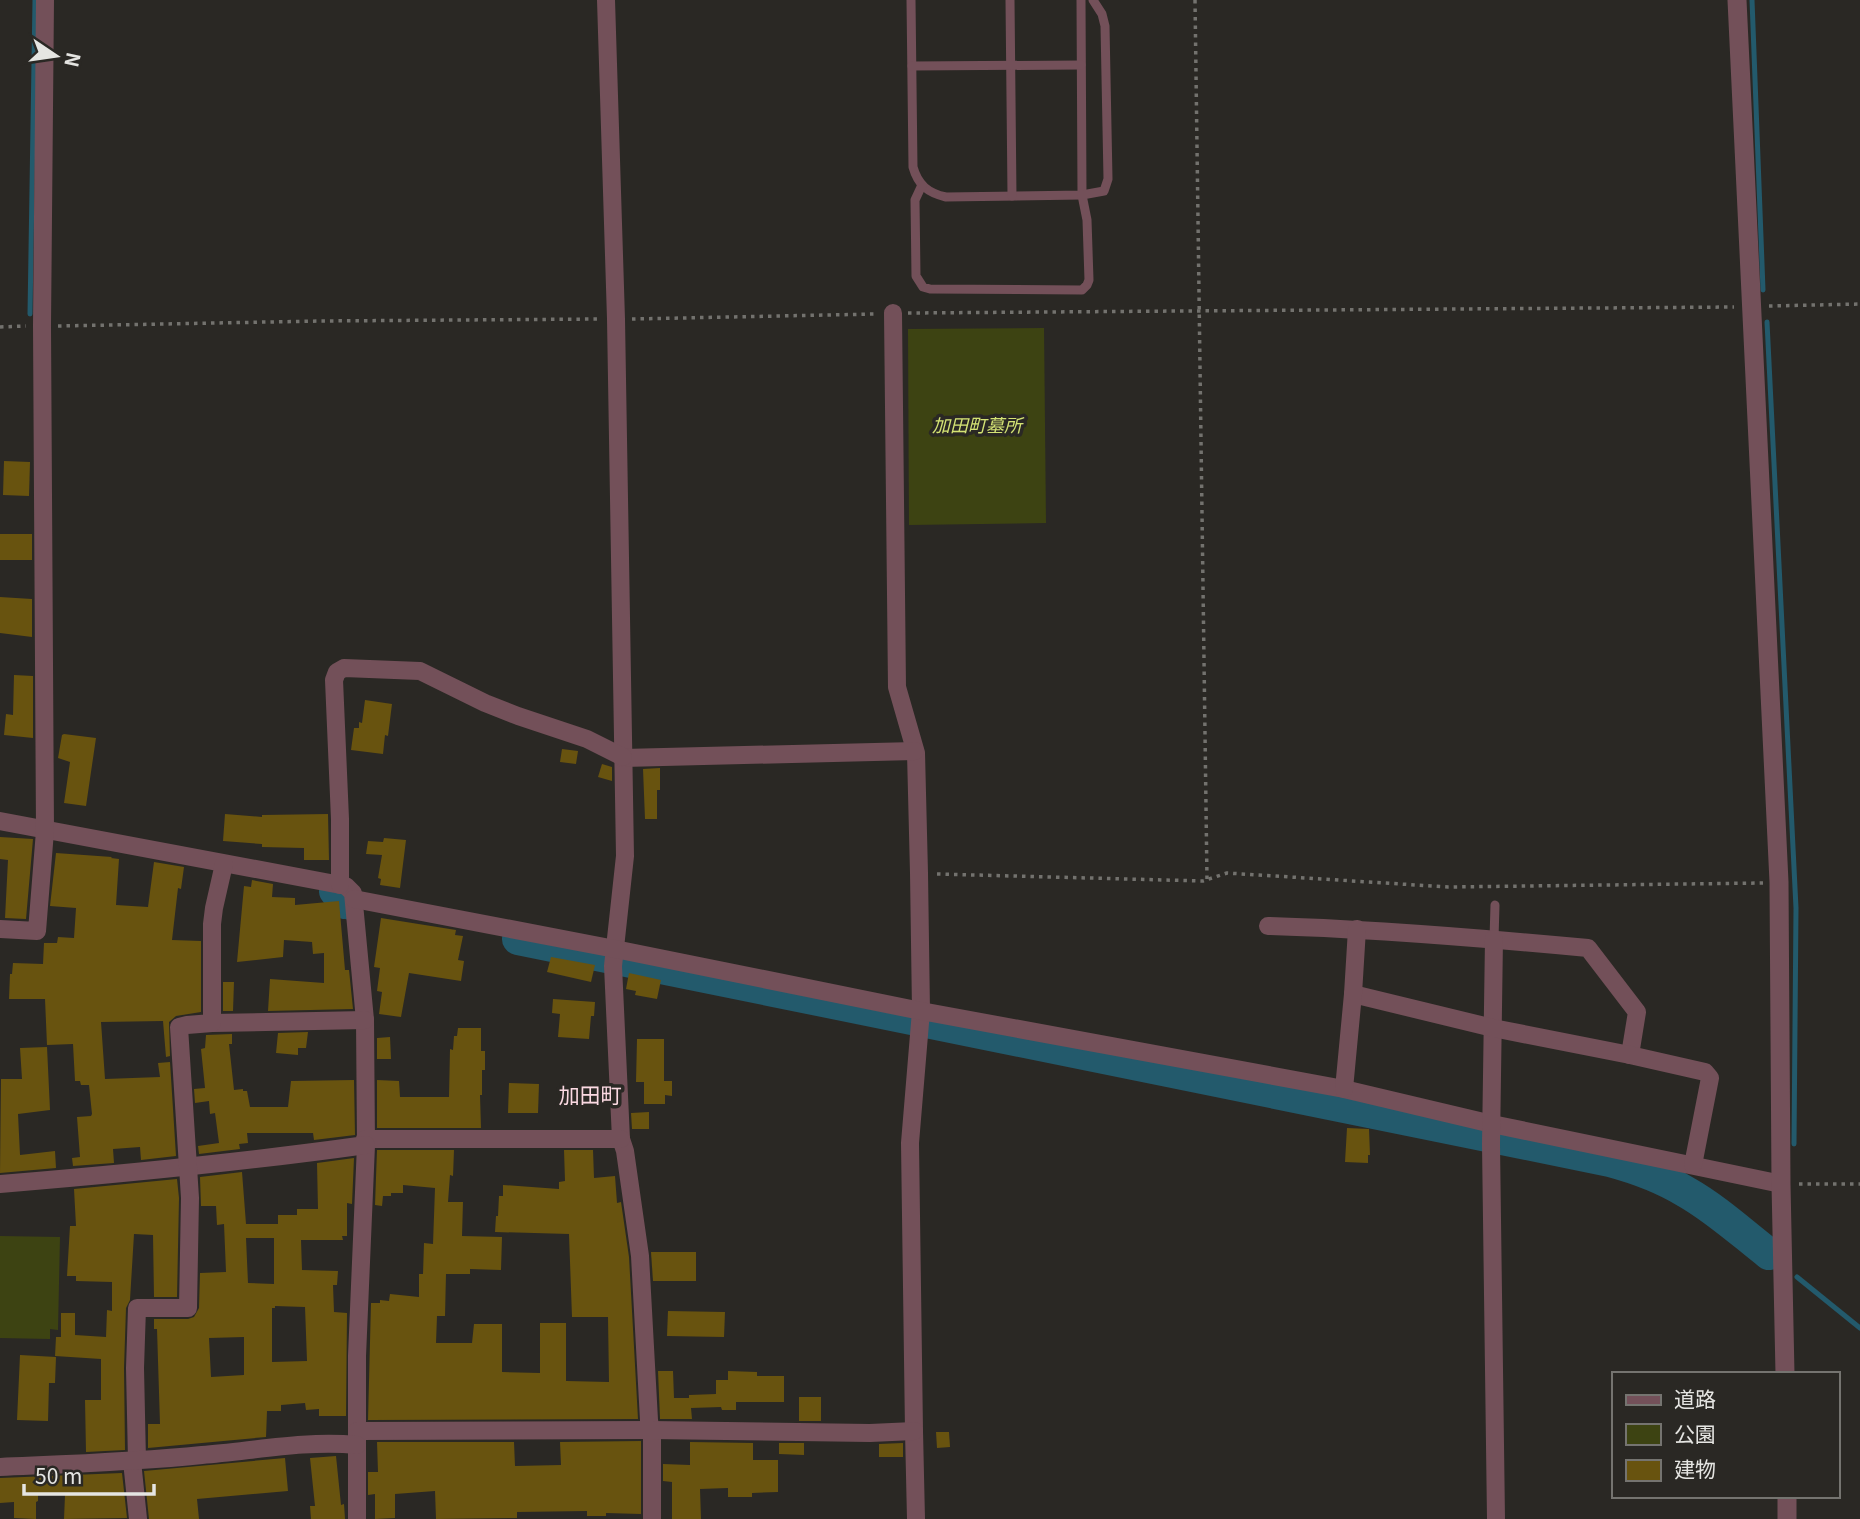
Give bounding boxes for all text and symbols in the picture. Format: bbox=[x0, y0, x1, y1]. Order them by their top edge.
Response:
north arrow bbox=[21, 21, 91, 91]
text: N bbox=[59, 50, 89, 70]
park label: 加田町墓所 bbox=[932, 411, 1025, 437]
district label: 加田町 bbox=[559, 1079, 622, 1109]
legend bbox=[1612, 1372, 1839, 1498]
text: 道路 bbox=[1674, 1383, 1716, 1413]
text: 公園 bbox=[1674, 1418, 1716, 1448]
scale bar bbox=[24, 1452, 154, 1496]
text: 建物 bbox=[1674, 1453, 1716, 1483]
text: 50 m bbox=[35, 1460, 82, 1490]

